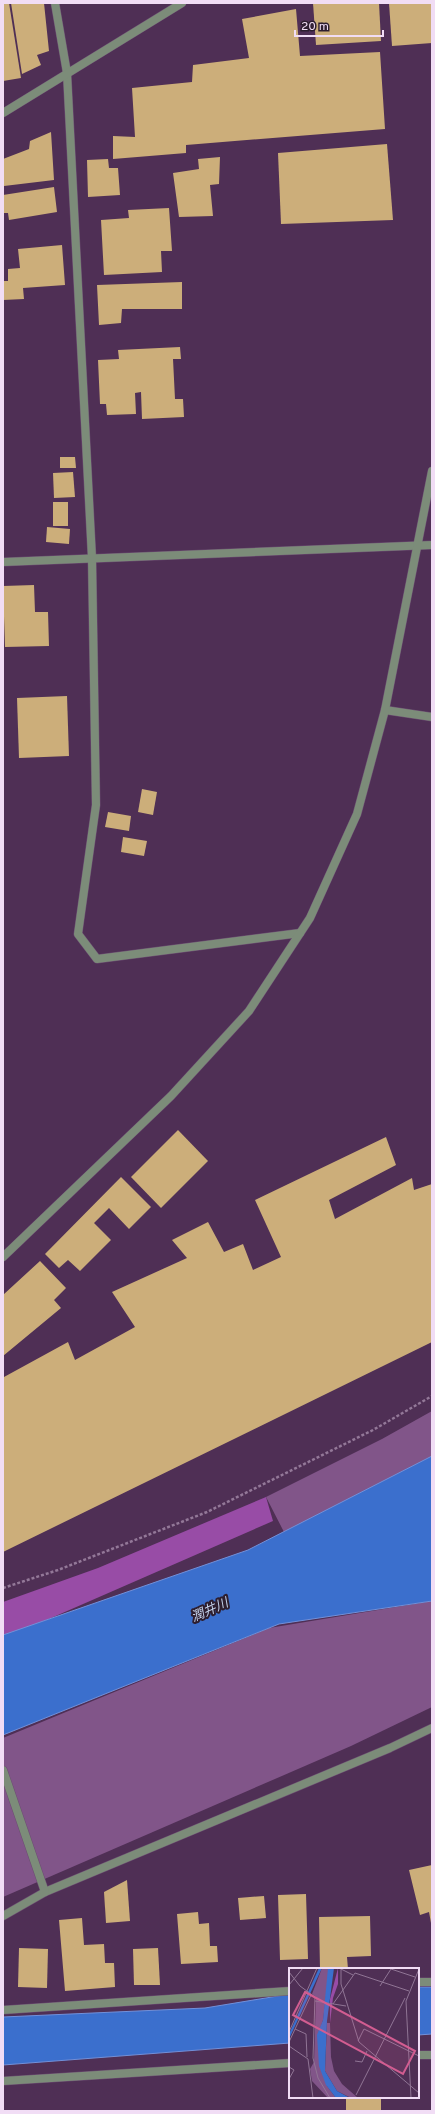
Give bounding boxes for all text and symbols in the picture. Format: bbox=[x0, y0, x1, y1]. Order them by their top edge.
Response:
scale bar bbox=[295, 12, 383, 38]
text: 20 m bbox=[301, 19, 329, 35]
water label: 潤井川 bbox=[189, 1595, 233, 1626]
inset map bbox=[289, 1968, 419, 2098]

